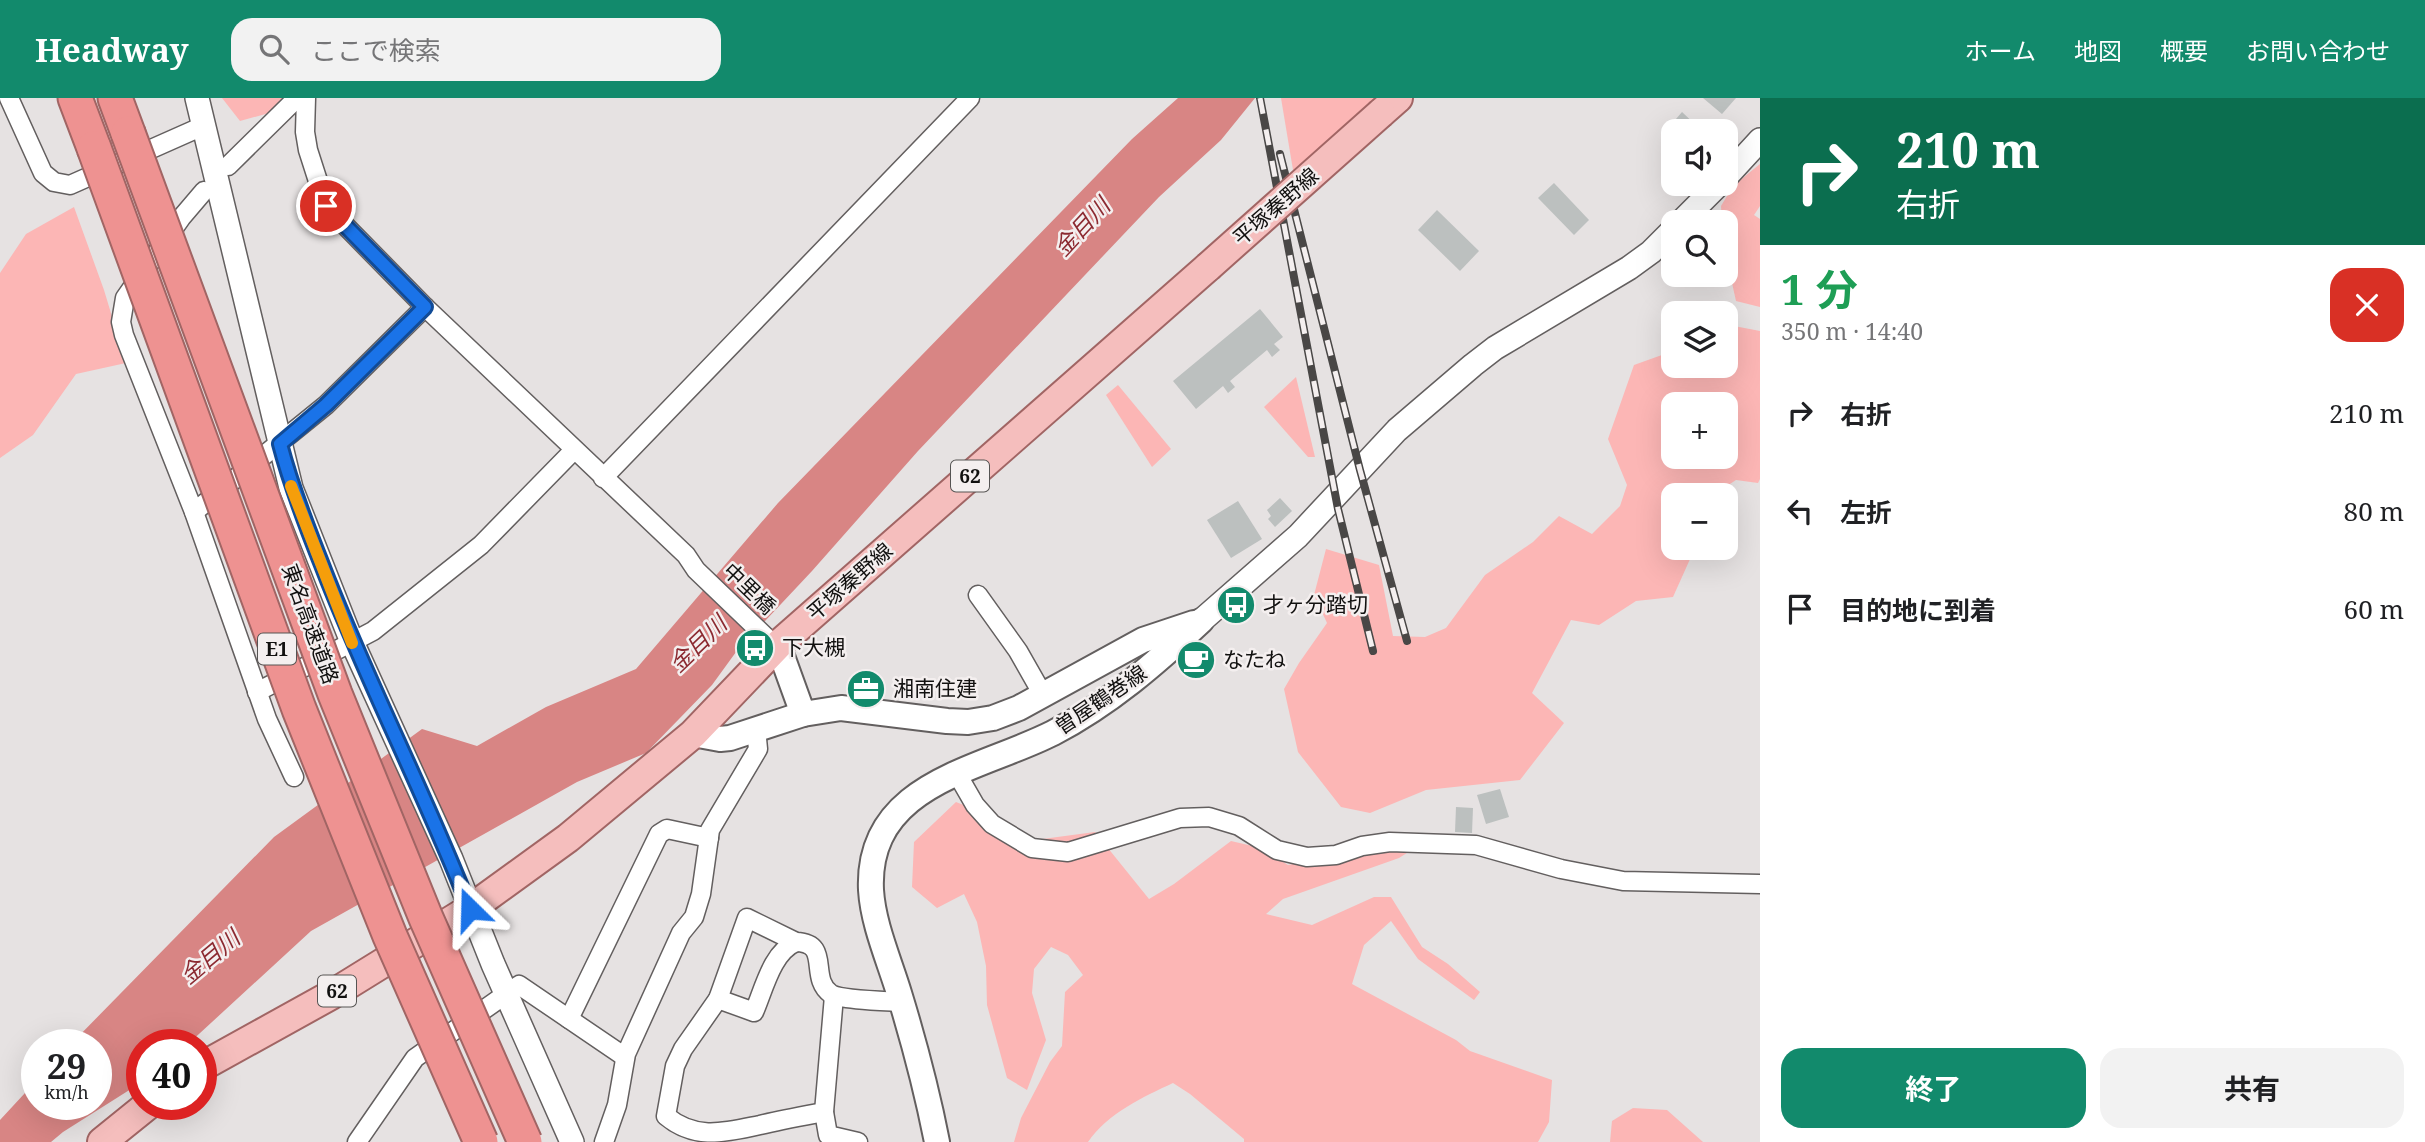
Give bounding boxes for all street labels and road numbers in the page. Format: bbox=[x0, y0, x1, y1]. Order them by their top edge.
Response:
street label: 平塚秦野線 bbox=[1227, 161, 1324, 251]
road number: 62 bbox=[951, 460, 989, 492]
street label: 平塚秦野線 bbox=[801, 536, 898, 626]
street label: 中里橋 bbox=[717, 556, 782, 620]
street label: 東名高速道路 bbox=[276, 560, 346, 688]
road number: E1 bbox=[258, 634, 296, 664]
street label: 曽屋鶴巻線 bbox=[1049, 658, 1152, 740]
road number: 62 bbox=[318, 976, 356, 1006]

